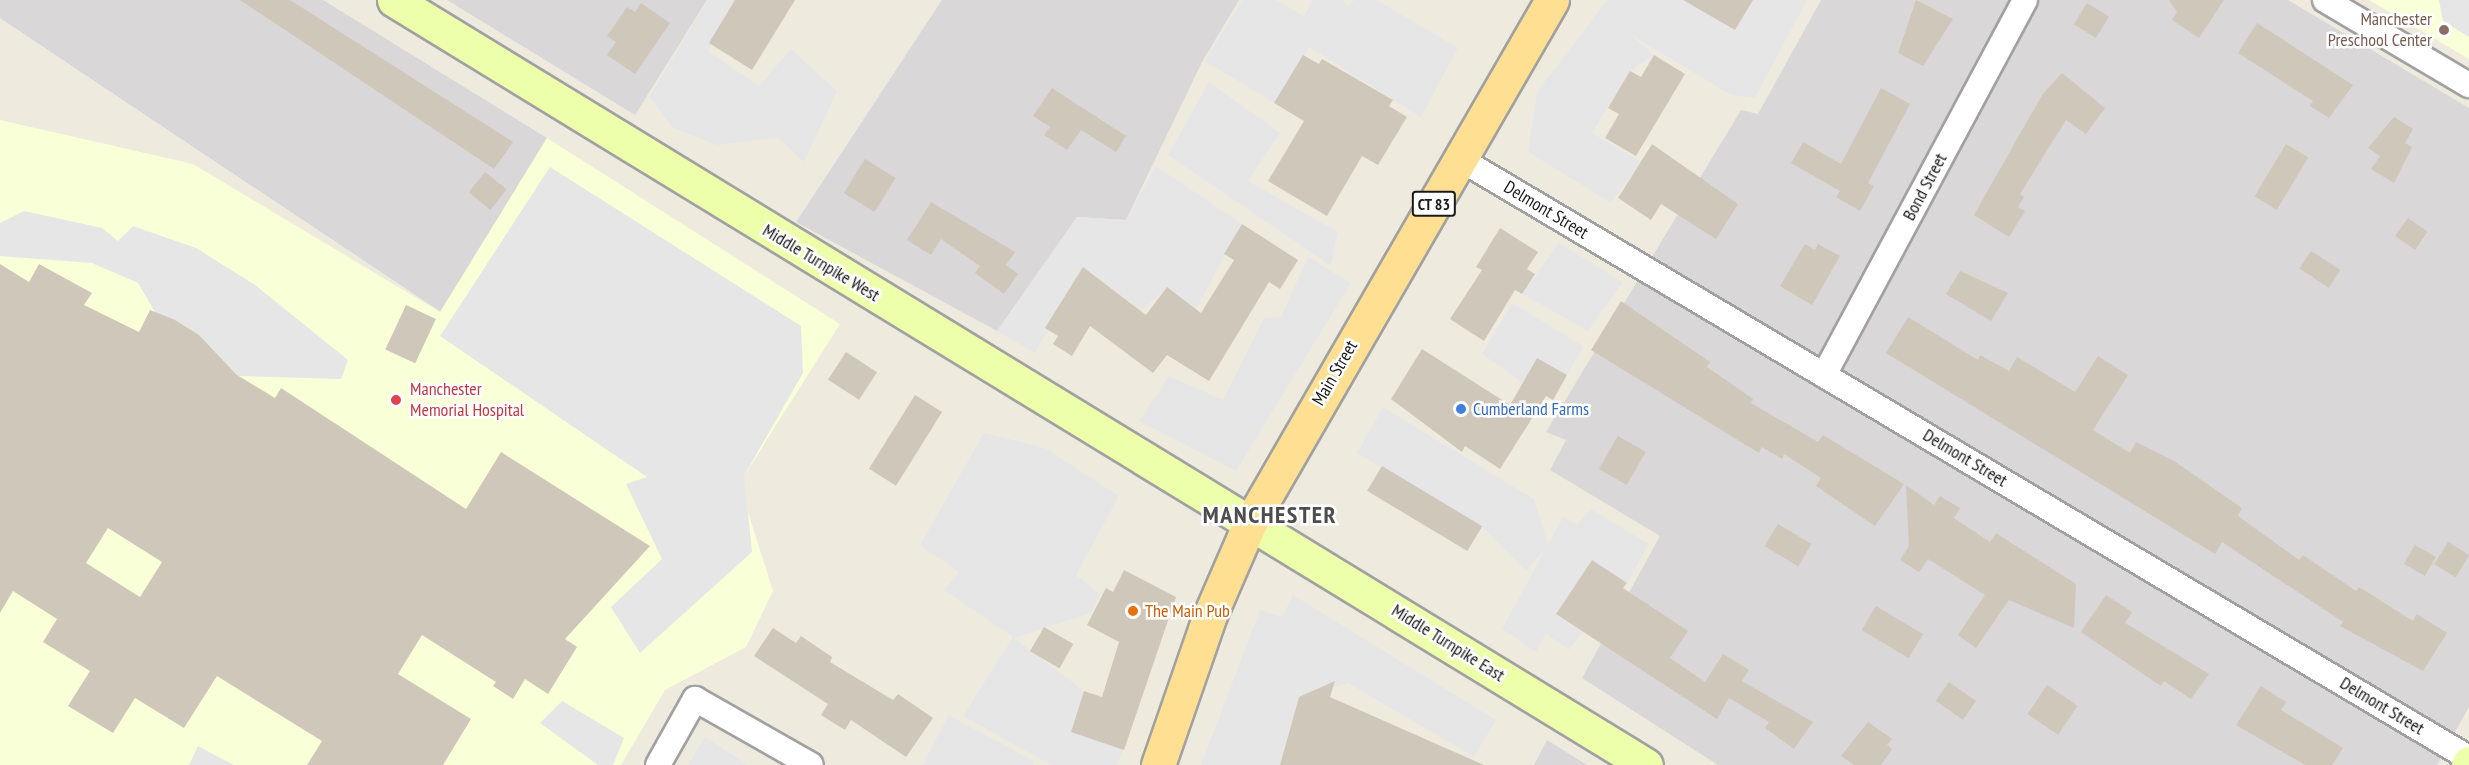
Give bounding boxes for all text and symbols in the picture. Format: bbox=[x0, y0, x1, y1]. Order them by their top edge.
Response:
place label: Manchester Preschool Center bbox=[2328, 9, 2432, 52]
marker: Manchester Preschool Center bbox=[2437, 23, 2451, 37]
street label: Bond Street bbox=[1898, 150, 1952, 224]
street label: Delmont Street bbox=[1500, 176, 1592, 244]
road number: CT 83 bbox=[1412, 191, 1456, 217]
street label: Middle Turnpike West bbox=[758, 219, 884, 307]
street label: Main Street bbox=[1308, 337, 1362, 409]
place label: Manchester Memorial Hospital bbox=[410, 379, 524, 422]
marker: Manchester Memorial Hospital bbox=[387, 391, 405, 409]
place label: Cumberland Farms bbox=[1473, 398, 1589, 420]
marker: Cumberland Farms bbox=[1454, 402, 1468, 416]
street label: Delmont Street bbox=[1919, 424, 2011, 492]
district label: MANCHESTER bbox=[1203, 501, 1337, 529]
place label: The Main Pub bbox=[1145, 600, 1230, 622]
street label: Middle Turnpike East bbox=[1387, 600, 1509, 686]
marker: The Main Pub bbox=[1126, 604, 1140, 618]
street label: Delmont Street bbox=[2336, 672, 2428, 740]

